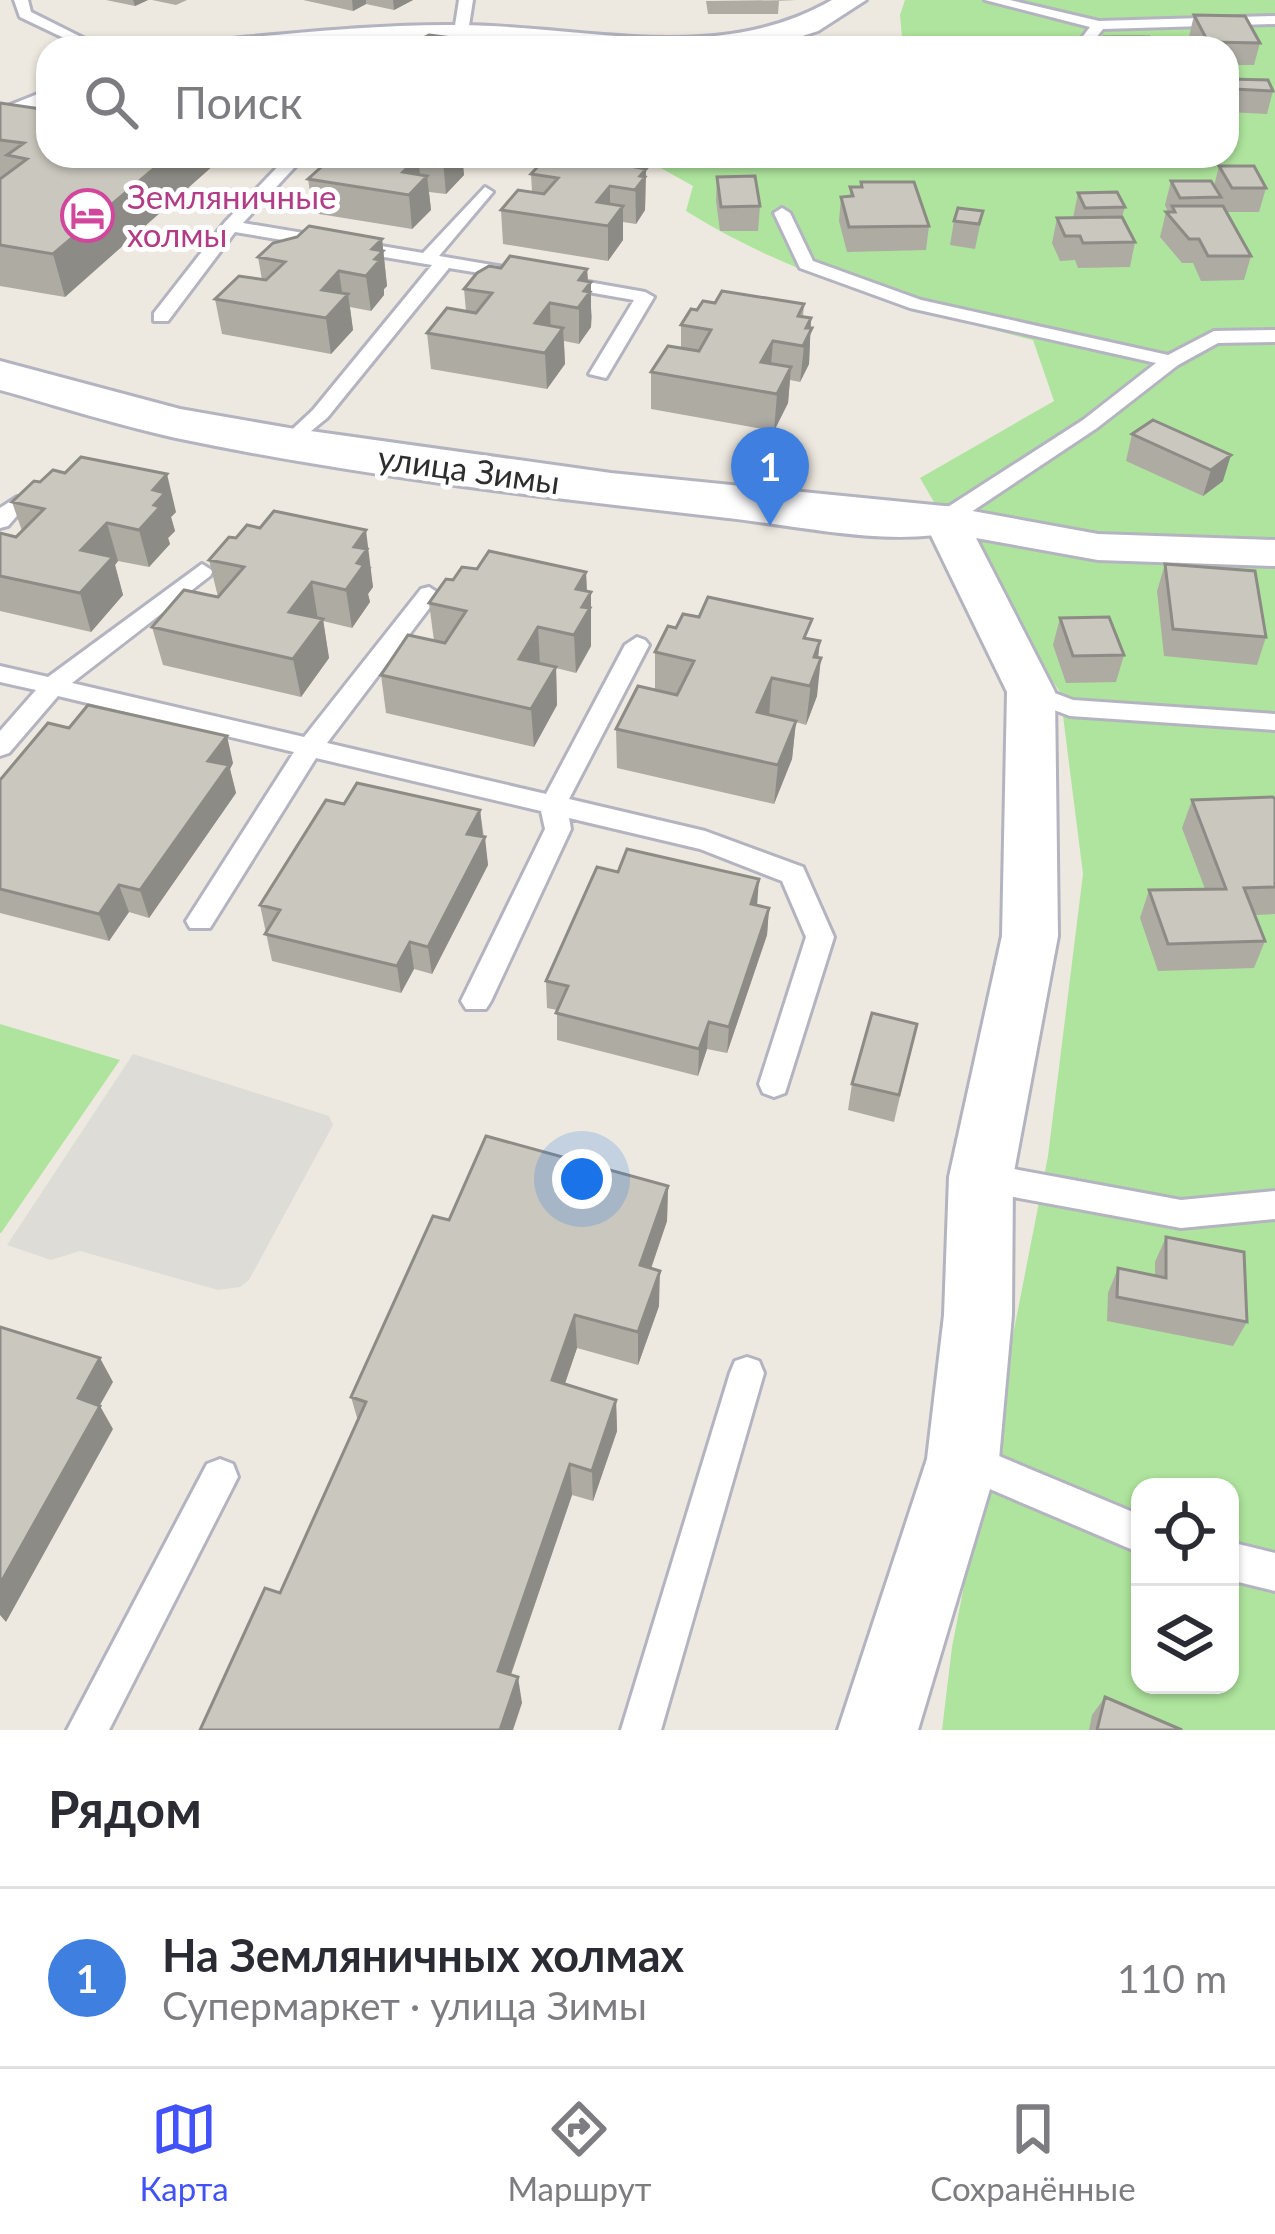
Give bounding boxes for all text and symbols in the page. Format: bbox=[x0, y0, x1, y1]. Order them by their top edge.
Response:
search box bbox=[36, 36, 1239, 168]
icon: search bbox=[78, 69, 144, 135]
text: Поиск bbox=[174, 75, 303, 129]
place label: Земляничные холмы bbox=[127, 176, 336, 254]
hotel icon: Земляничные холмы bbox=[60, 187, 116, 243]
pin: 1 bbox=[731, 427, 809, 526]
street label: улица Зимы bbox=[375, 436, 563, 502]
your location bbox=[552, 1149, 612, 1209]
map controls bbox=[1131, 1478, 1239, 1694]
button: locate bbox=[1131, 1478, 1239, 1586]
button: layers bbox=[1131, 1586, 1239, 1694]
text: Рядом bbox=[48, 1778, 202, 1839]
text: На Земляничных холмах bbox=[162, 1928, 684, 1982]
text: 1 bbox=[76, 1955, 98, 2001]
text: 110 m bbox=[1117, 1955, 1227, 2001]
text: Супермаркет · улица Зимы bbox=[162, 1982, 647, 2028]
tab: Карта bbox=[139, 2096, 229, 2208]
tab: Маршрут bbox=[507, 2096, 651, 2208]
tab: Сохранённые bbox=[930, 2096, 1136, 2208]

